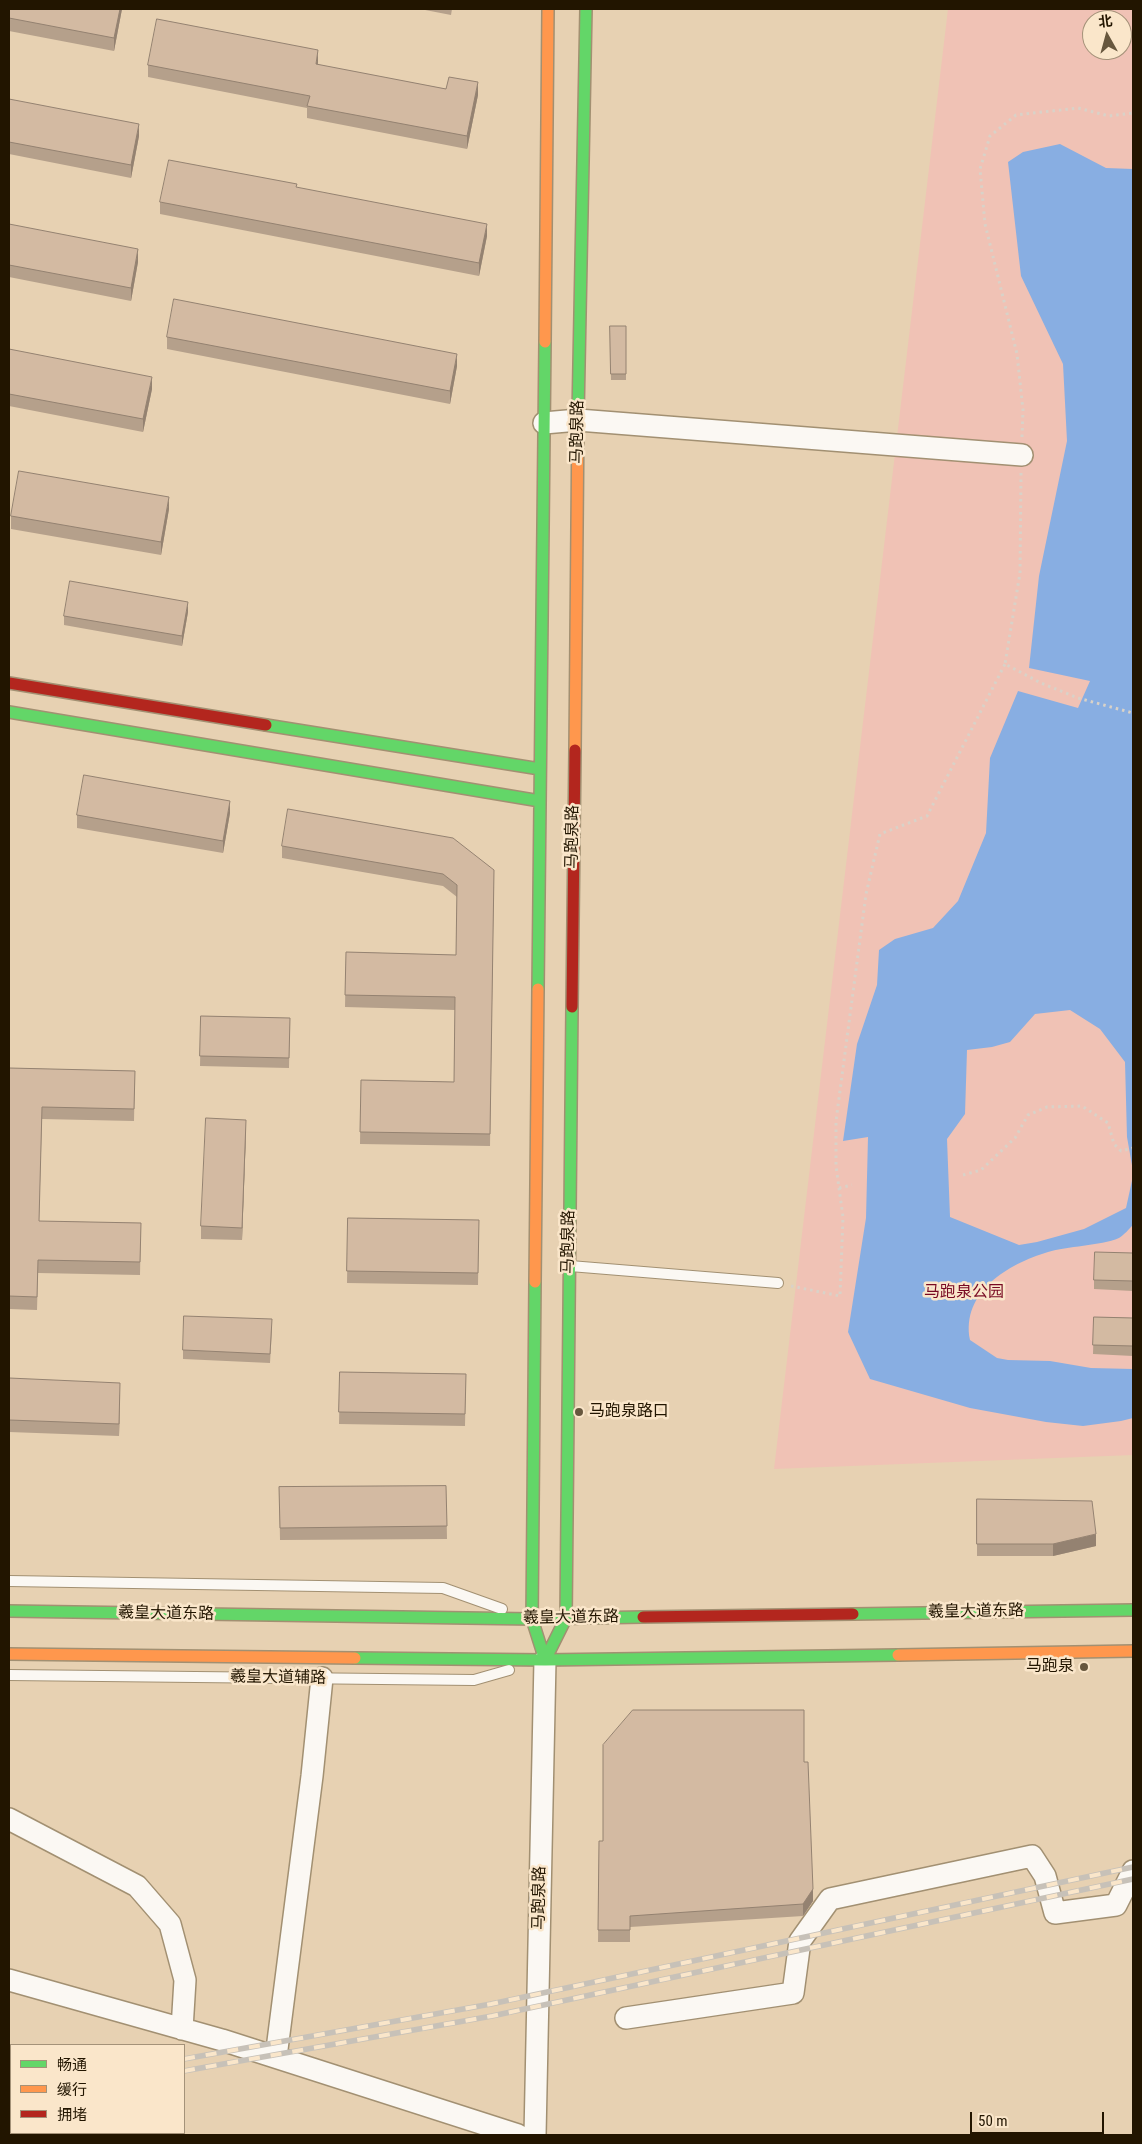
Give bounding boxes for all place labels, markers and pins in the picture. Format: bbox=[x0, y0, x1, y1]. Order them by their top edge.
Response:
place label: 马跑泉路口 bbox=[589, 1402, 669, 1422]
marker: 马跑泉路口 bbox=[573, 1406, 585, 1418]
place label: 马跑泉 bbox=[1026, 1657, 1074, 1677]
marker: 马跑泉 bbox=[1078, 1661, 1090, 1673]

